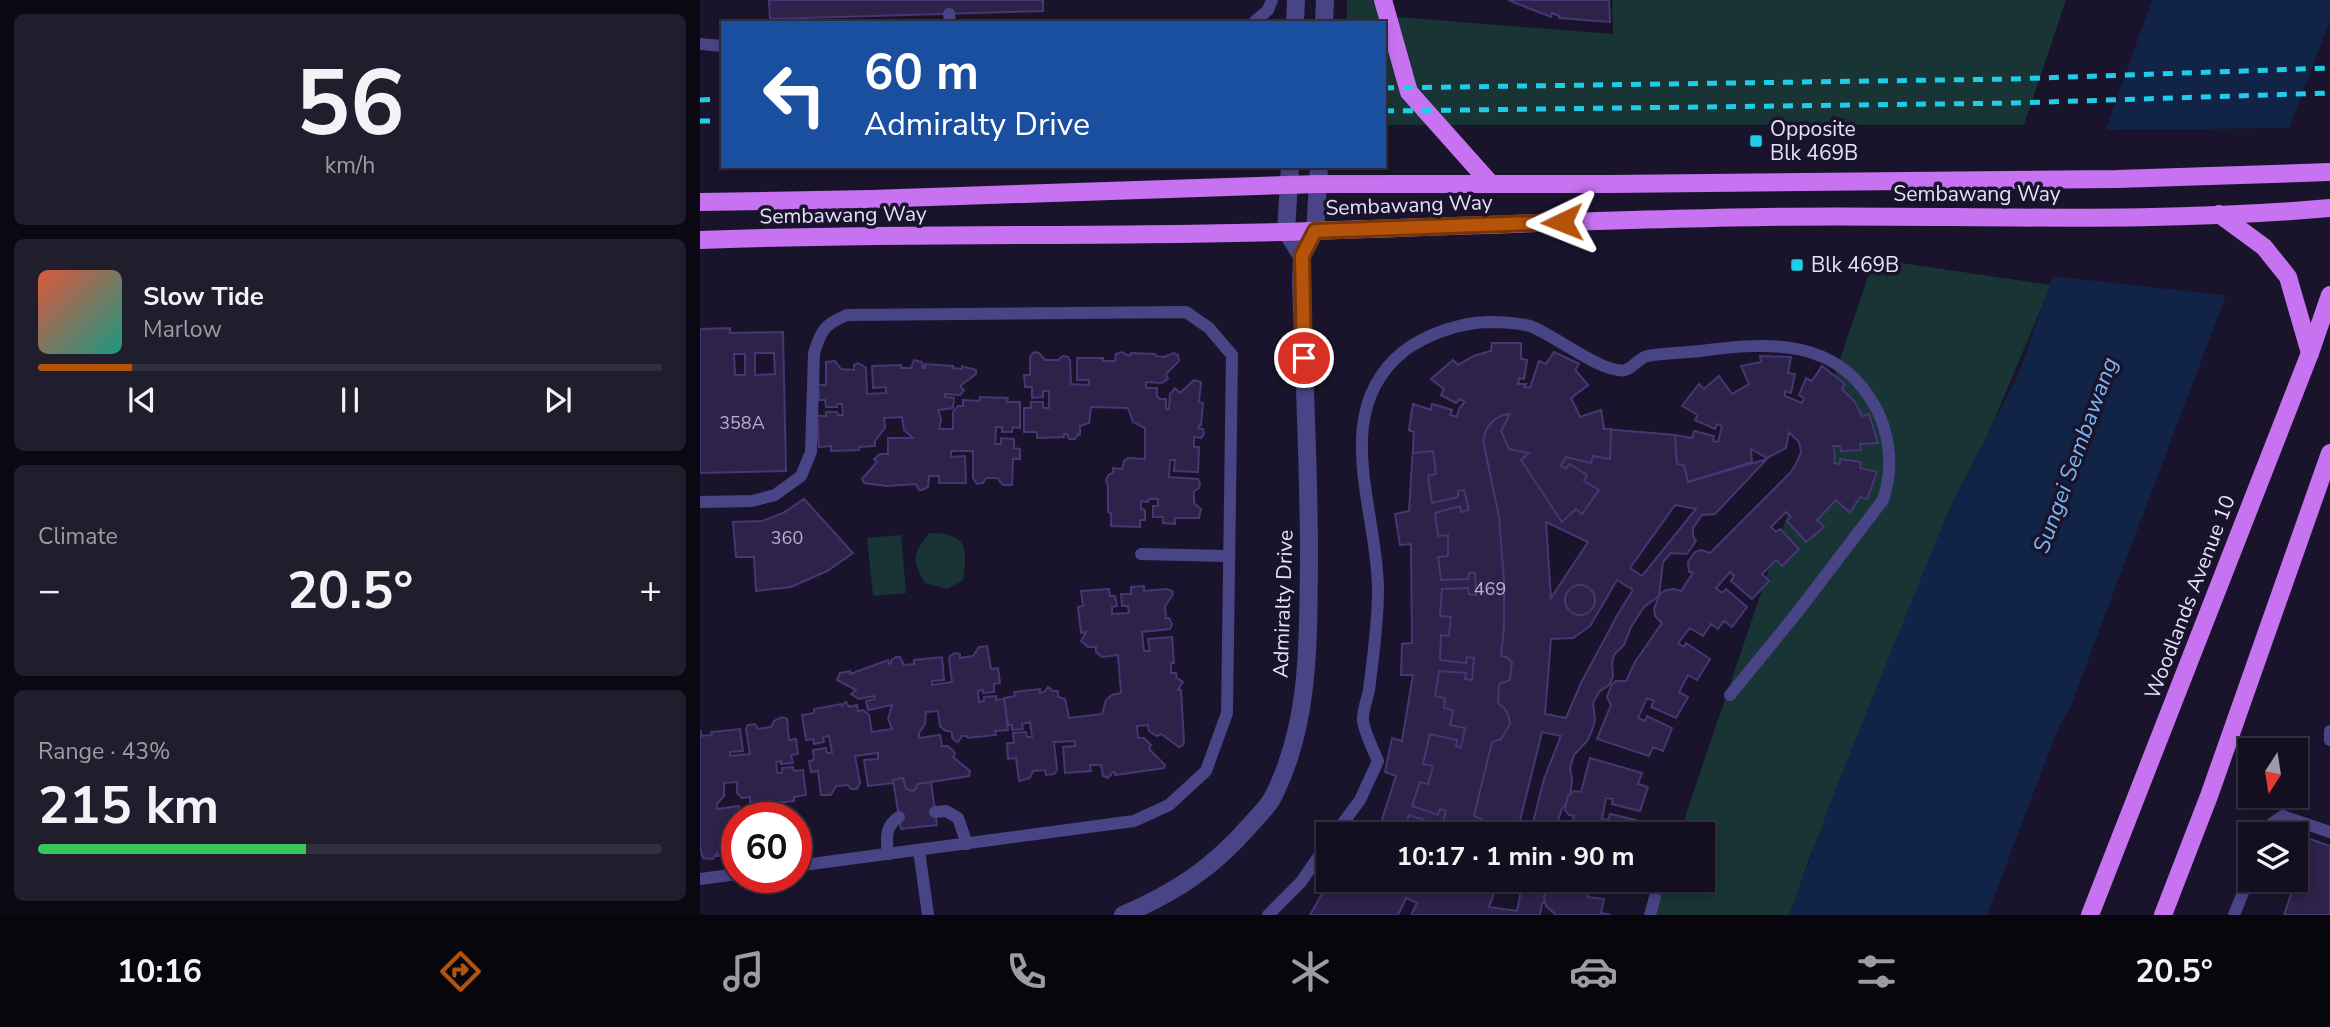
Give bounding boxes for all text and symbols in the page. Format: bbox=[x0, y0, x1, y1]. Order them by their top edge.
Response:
text: 60 m bbox=[864, 39, 979, 106]
text: 56 bbox=[295, 42, 405, 166]
icon: left bbox=[749, 49, 840, 140]
text: Admiralty Drive bbox=[864, 103, 1090, 146]
place label: Opposite Blk 469B bbox=[1770, 115, 1858, 167]
marker: Opposite Blk 469B bbox=[1748, 133, 1764, 149]
text: km/h bbox=[325, 150, 375, 181]
street label: Sembawang Way bbox=[1893, 180, 2061, 208]
position arrow bbox=[1525, 185, 1599, 259]
street label: Sembawang Way bbox=[1325, 188, 1493, 222]
street label: Sembawang Way bbox=[759, 200, 927, 230]
place label: Blk 469B bbox=[1811, 251, 1899, 279]
marker: Blk 469B bbox=[1789, 257, 1805, 273]
text: Slow Tide bbox=[143, 279, 264, 314]
text: Marlow bbox=[143, 314, 222, 345]
pin bbox=[1274, 328, 1334, 388]
icon: arrive bbox=[1285, 339, 1323, 377]
water label: Sungei Sembawang bbox=[2026, 353, 2125, 557]
icon: previous bbox=[123, 381, 161, 419]
icon: pause bbox=[331, 381, 369, 419]
icon: next bbox=[539, 381, 577, 419]
house number: 358A bbox=[719, 411, 765, 435]
street label: Woodlands Avenue 10 bbox=[2138, 491, 2242, 703]
text: Climate bbox=[38, 521, 118, 552]
house number: 360 bbox=[771, 526, 803, 550]
street label: Admiralty Drive bbox=[1266, 529, 1300, 679]
text: 20.5° bbox=[287, 555, 413, 626]
text: − bbox=[38, 565, 61, 616]
text: + bbox=[639, 565, 662, 616]
house number: 469 bbox=[1474, 577, 1506, 601]
text: Range · 43% bbox=[38, 736, 170, 767]
north arrow bbox=[2238, 738, 2308, 808]
map controls bbox=[2238, 738, 2308, 892]
text: 215 km bbox=[38, 770, 219, 841]
speed limit sign: 60 bbox=[721, 802, 812, 893]
button: layers bbox=[2238, 822, 2308, 892]
text: 10:17 · 1 min · 90 m bbox=[1396, 839, 1635, 874]
icon: directions bbox=[436, 947, 485, 996]
icon: music bbox=[719, 947, 768, 996]
icon: phone bbox=[1002, 947, 1051, 996]
icon: climate bbox=[1286, 947, 1335, 996]
icon: car bbox=[1569, 947, 1618, 996]
icon: filters bbox=[1852, 947, 1901, 996]
text: 10:16 bbox=[117, 950, 202, 993]
text: 20.5° bbox=[2135, 950, 2213, 993]

